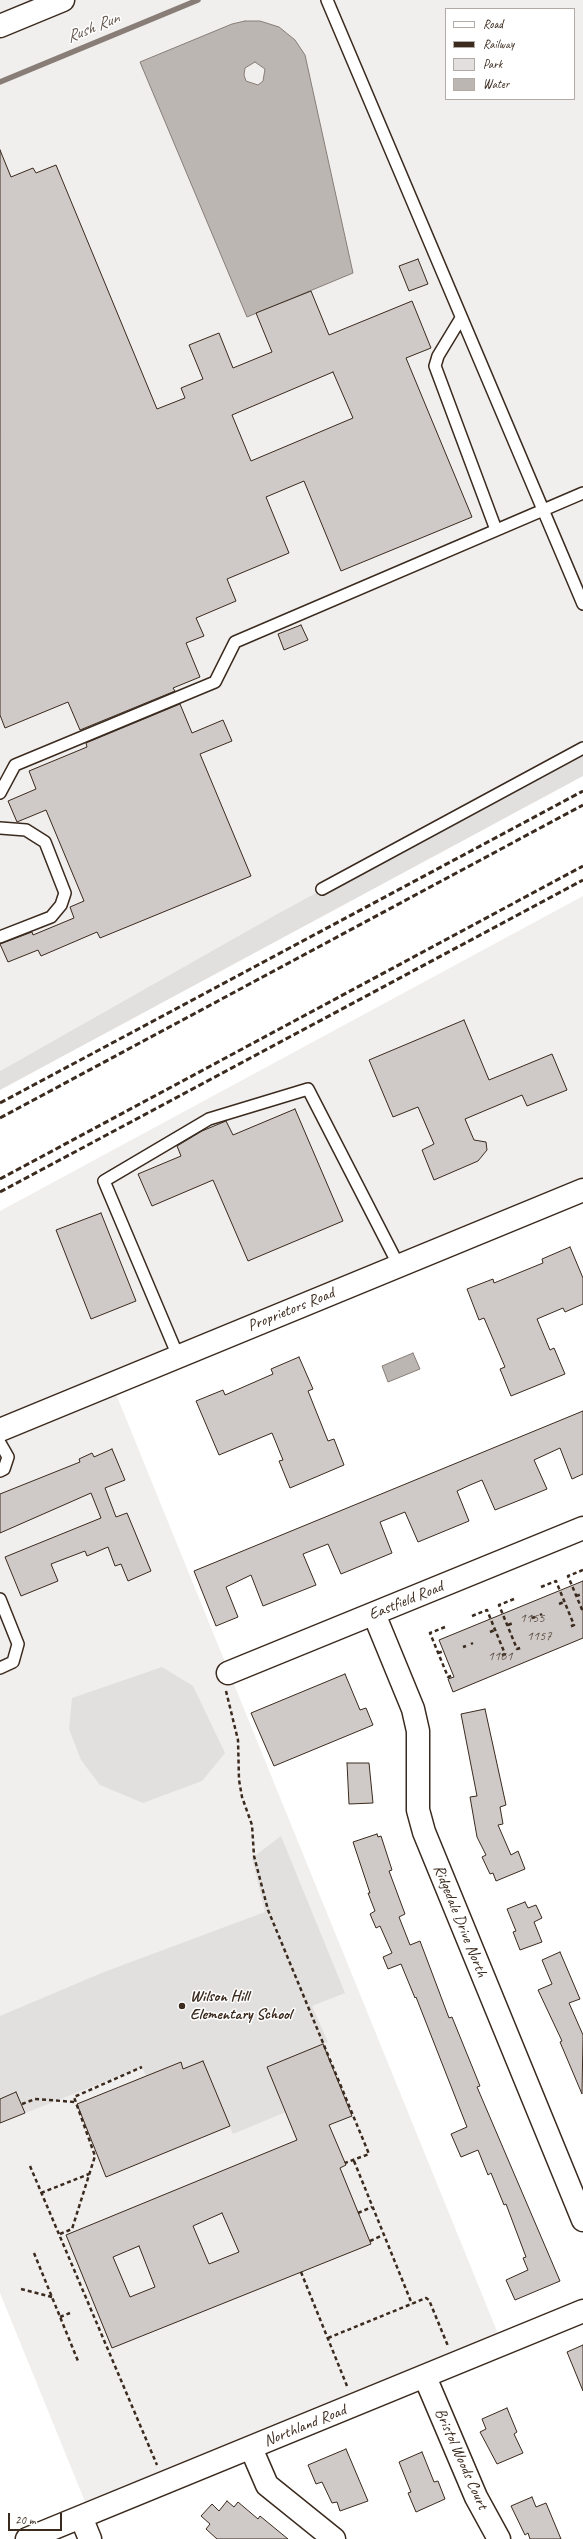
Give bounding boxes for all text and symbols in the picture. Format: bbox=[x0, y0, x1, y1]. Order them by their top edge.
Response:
water label: Rush Run bbox=[64, 8, 122, 48]
legend bbox=[445, 8, 575, 100]
text: Road bbox=[483, 16, 503, 32]
text: Railway bbox=[483, 36, 514, 52]
text: Park bbox=[483, 56, 502, 72]
text: Water bbox=[483, 76, 509, 92]
street label: Proprietors Road bbox=[245, 1284, 337, 1336]
street label: Eastfield Road bbox=[366, 1577, 446, 1625]
house number: 1155 bbox=[519, 1610, 545, 1626]
house number: 1157 bbox=[526, 1628, 552, 1644]
house number: 1161 bbox=[487, 1648, 513, 1664]
street label: Ridgedale Drive North bbox=[429, 1862, 491, 1980]
place label: Wilson Hill Elementary School bbox=[190, 1987, 292, 2025]
marker: Wilson Hill Elementary School bbox=[177, 2001, 187, 2011]
street label: Northland Road bbox=[261, 2401, 349, 2451]
street label: Bristol Woods Court bbox=[430, 2405, 492, 2513]
scale bar bbox=[10, 2505, 64, 2531]
text: 20 m bbox=[15, 2512, 35, 2528]

